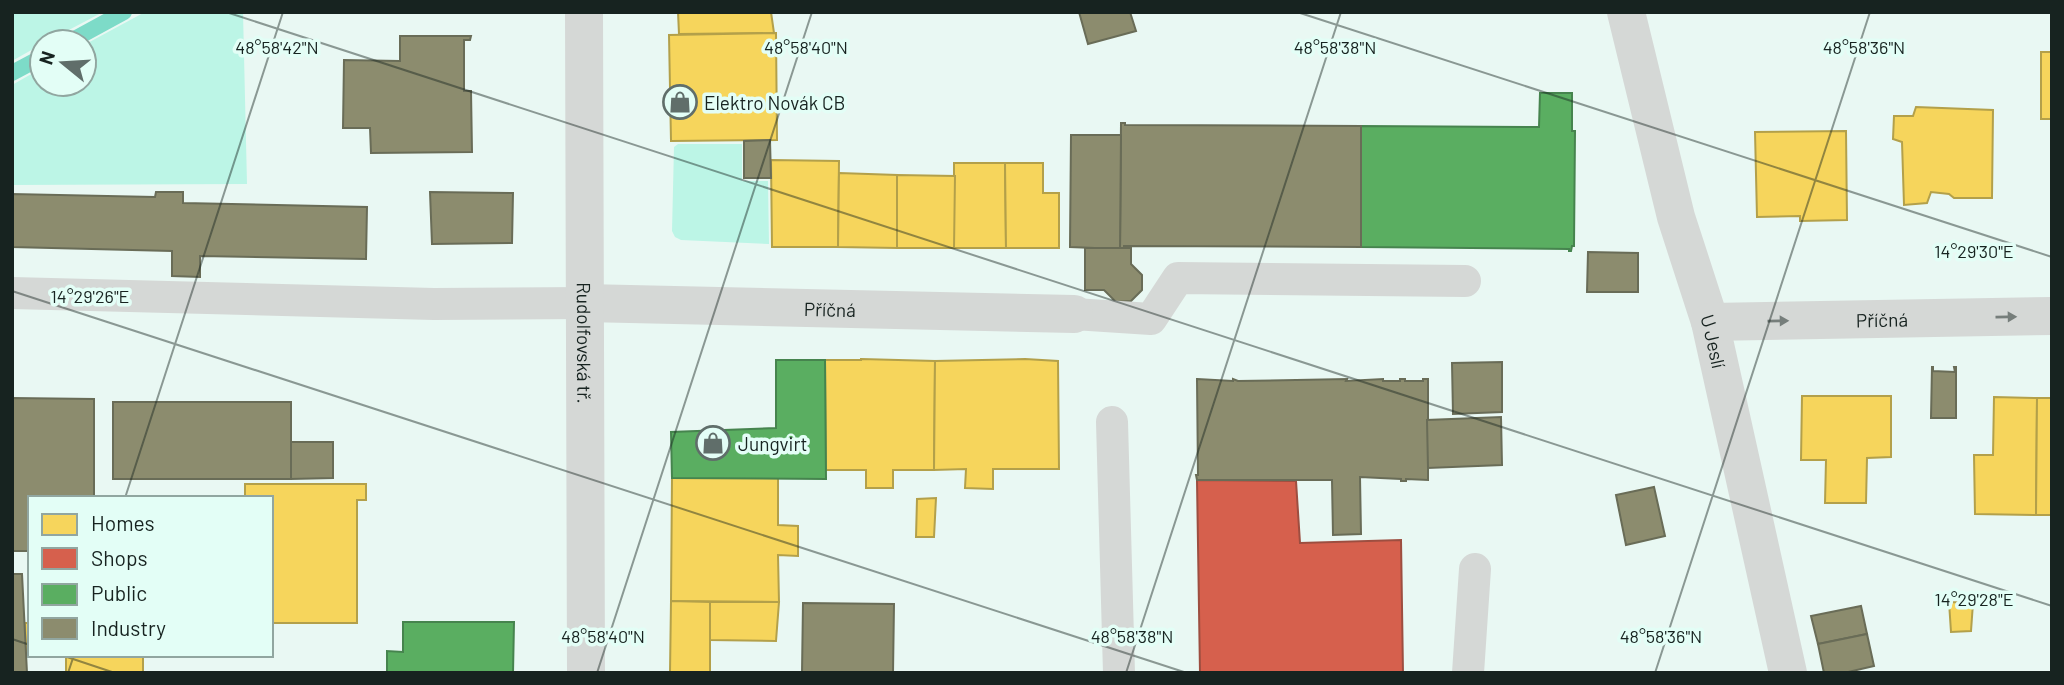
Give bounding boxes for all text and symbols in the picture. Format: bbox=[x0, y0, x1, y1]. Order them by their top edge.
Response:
north arrow bbox=[28, 28, 98, 98]
text: 48°58'42"N bbox=[235, 36, 319, 58]
text: 48°58'40"N bbox=[764, 36, 848, 58]
text: 48°58'38"N bbox=[1294, 36, 1376, 58]
text: 48°58'36"N bbox=[1823, 36, 1905, 58]
text: N bbox=[33, 48, 59, 67]
shop icon: Elektro Novák CB bbox=[661, 83, 699, 121]
place label: Elektro Novák CB bbox=[704, 91, 845, 114]
text: 14°29'30"E bbox=[1934, 240, 2014, 262]
street label: Rudolfovská tř. bbox=[573, 282, 597, 404]
text: 14°29'26"E bbox=[50, 285, 130, 307]
street label: Příčná bbox=[804, 296, 856, 321]
street label: Příčná bbox=[1856, 307, 1908, 331]
street label: U Jeslí bbox=[1697, 311, 1731, 370]
one-way arrow bbox=[1995, 311, 2017, 323]
one-way arrow bbox=[1767, 315, 1789, 327]
shop icon: Jungvirt bbox=[694, 424, 732, 462]
place label: Jungvirt bbox=[738, 432, 808, 455]
legend bbox=[28, 496, 273, 657]
text: Homes bbox=[91, 510, 155, 535]
text: Shops bbox=[91, 545, 148, 570]
text: Public bbox=[91, 580, 147, 605]
text: 14°29'28"E bbox=[1934, 588, 2014, 610]
text: Industry bbox=[91, 615, 166, 640]
text: 48°58'40"N bbox=[561, 625, 645, 647]
text: 48°58'38"N bbox=[1091, 625, 1173, 647]
text: 48°58'36"N bbox=[1620, 625, 1702, 647]

